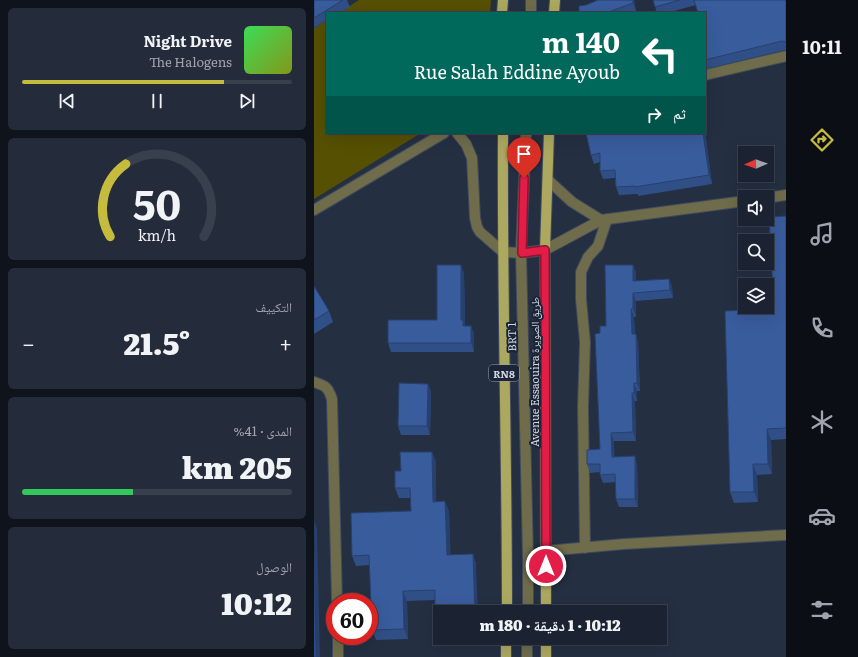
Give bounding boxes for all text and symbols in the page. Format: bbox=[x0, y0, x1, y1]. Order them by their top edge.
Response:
text: 140 m bbox=[542, 20, 620, 62]
icon: left bbox=[634, 28, 686, 80]
text: Night Drive bbox=[143, 29, 232, 52]
text: 10:11 bbox=[802, 33, 842, 60]
text: The Halogens bbox=[149, 52, 232, 71]
text: Rue Salah Eddine Ayoub bbox=[414, 58, 620, 85]
icon: previous bbox=[56, 90, 78, 112]
icon: pause bbox=[146, 90, 168, 112]
icon: next bbox=[236, 90, 258, 112]
text: ثم bbox=[673, 101, 686, 124]
icon: right bbox=[643, 104, 665, 126]
icon: directions bbox=[808, 126, 836, 154]
pin bbox=[507, 137, 541, 178]
icon: arrive bbox=[513, 143, 535, 165]
north arrow bbox=[738, 146, 774, 182]
map controls bbox=[738, 146, 774, 314]
text: 50 bbox=[133, 170, 181, 232]
button: sound bbox=[738, 190, 774, 226]
icon: music bbox=[808, 220, 836, 248]
text: km/h bbox=[138, 223, 177, 244]
button: search bbox=[738, 234, 774, 270]
button: layers bbox=[738, 278, 774, 314]
text: التكييف bbox=[256, 297, 292, 316]
street label: Avenue Essaouira طريق الصويرة bbox=[526, 297, 542, 447]
icon: phone bbox=[808, 314, 836, 342]
text: 21.5° bbox=[124, 320, 190, 364]
street label: BRT 1 bbox=[503, 322, 519, 352]
text: − bbox=[22, 326, 35, 359]
text: + bbox=[279, 326, 292, 359]
road number: RN8 bbox=[489, 365, 519, 381]
icon: climate bbox=[808, 408, 836, 436]
text: المدى · 41% bbox=[234, 421, 292, 440]
text: 205 km bbox=[182, 444, 292, 488]
icon: car bbox=[808, 502, 836, 530]
position arrow bbox=[525, 545, 567, 587]
text: الوصول bbox=[256, 557, 292, 576]
text: 10:12 bbox=[221, 580, 292, 624]
speed limit sign: 60 bbox=[326, 593, 378, 645]
icon: filters bbox=[808, 596, 836, 624]
text: 10:12 · 1 دقيقة · 180 m bbox=[479, 613, 621, 636]

